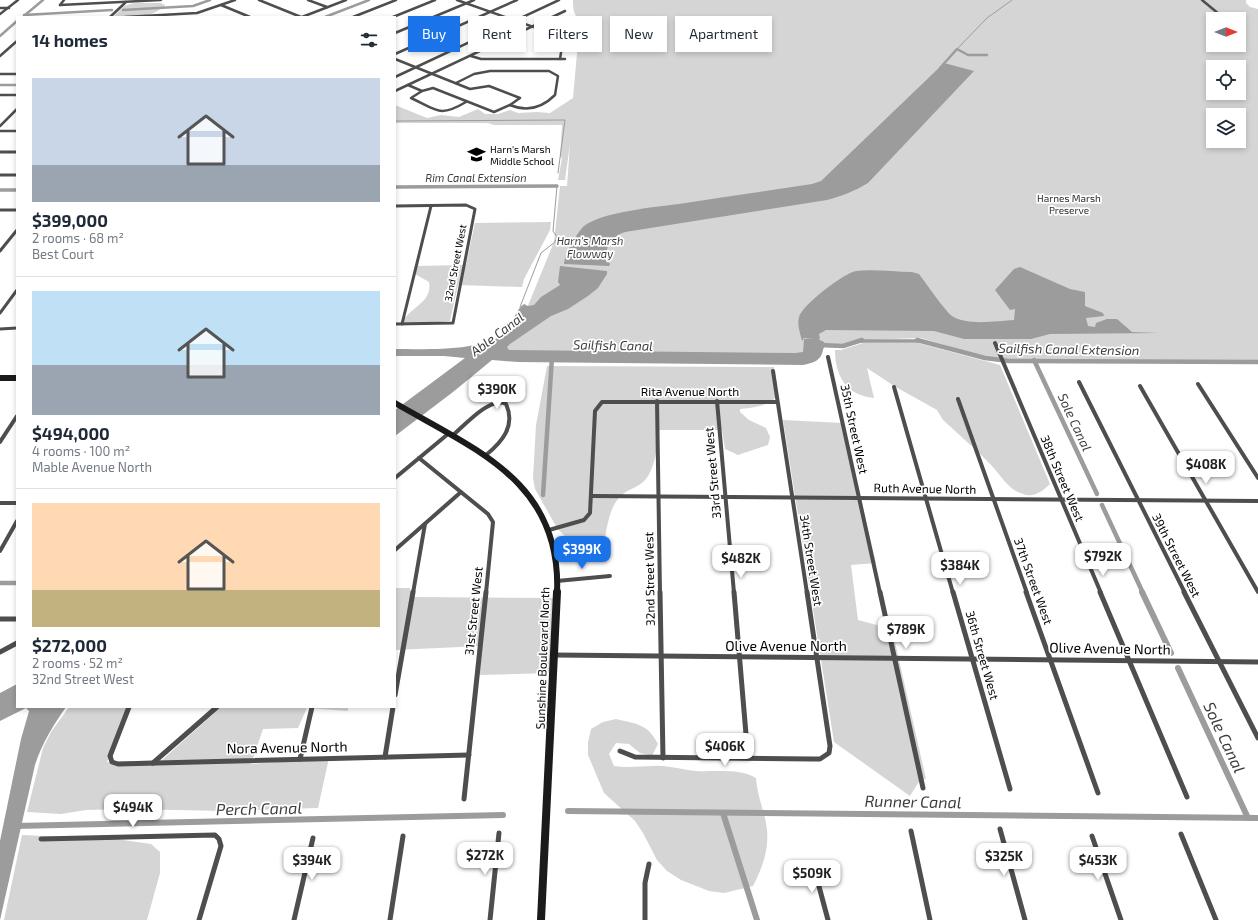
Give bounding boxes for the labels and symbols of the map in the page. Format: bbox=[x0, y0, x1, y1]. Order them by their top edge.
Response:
north arrow bbox=[1206, 12, 1246, 52]
place label: Harn's Marsh Middle School bbox=[490, 143, 554, 167]
school or university icon: Harn's Marsh Middle School bbox=[467, 145, 487, 165]
water label: Rim Canal Extension bbox=[425, 171, 527, 184]
park label: Harnes Marsh Preserve bbox=[1037, 192, 1101, 216]
street label: 32nd Street West bbox=[442, 223, 468, 303]
water label: Harn's Marsh Flowway bbox=[557, 234, 623, 261]
water label: Able Canal bbox=[466, 309, 527, 360]
water label: Sailfish Canal bbox=[573, 336, 653, 354]
water label: Sailfish Canal Extension bbox=[999, 340, 1139, 358]
pin: $390K bbox=[469, 376, 525, 410]
street label: 35th Street West bbox=[839, 383, 871, 476]
street label: Rita Avenue North bbox=[641, 384, 739, 398]
water label: Sole Canal bbox=[1055, 391, 1095, 454]
street label: 33rd Street West bbox=[701, 426, 723, 519]
street label: 38th Street West bbox=[1039, 433, 1088, 524]
pin: $408K bbox=[1178, 451, 1234, 485]
street label: Ruth Avenue North bbox=[874, 480, 976, 496]
street label: 39th Street West bbox=[1150, 511, 1204, 599]
street label: 34th Street West bbox=[798, 513, 826, 607]
street label: 32nd Street West bbox=[641, 531, 657, 626]
pin: $399K bbox=[554, 536, 610, 570]
street label: 37th Street West bbox=[1012, 536, 1056, 627]
pin: $792K bbox=[1075, 543, 1131, 577]
pin: $482K bbox=[713, 545, 769, 579]
pin: $384K bbox=[932, 552, 988, 586]
street label: 31st Street West bbox=[461, 566, 485, 656]
street label: Sunshine Boulevard North bbox=[533, 587, 551, 729]
street label: 36th Street West bbox=[964, 609, 1003, 702]
pin: $789K bbox=[878, 616, 934, 650]
street label: Olive Avenue North bbox=[725, 637, 847, 654]
street label: Olive Avenue North bbox=[1049, 638, 1171, 658]
water label: Sole Canal bbox=[1200, 698, 1250, 776]
pin: $406K bbox=[697, 733, 753, 767]
street label: Nora Avenue North bbox=[226, 737, 348, 757]
water label: Runner Canal bbox=[864, 791, 962, 811]
pin: $494K bbox=[105, 794, 161, 828]
water label: Perch Canal bbox=[216, 798, 302, 818]
pin: $272K bbox=[457, 842, 513, 876]
pin: $325K bbox=[976, 843, 1032, 877]
pin: $394K bbox=[284, 847, 340, 881]
pin: $453K bbox=[1070, 847, 1126, 881]
pin: $509K bbox=[784, 860, 840, 894]

